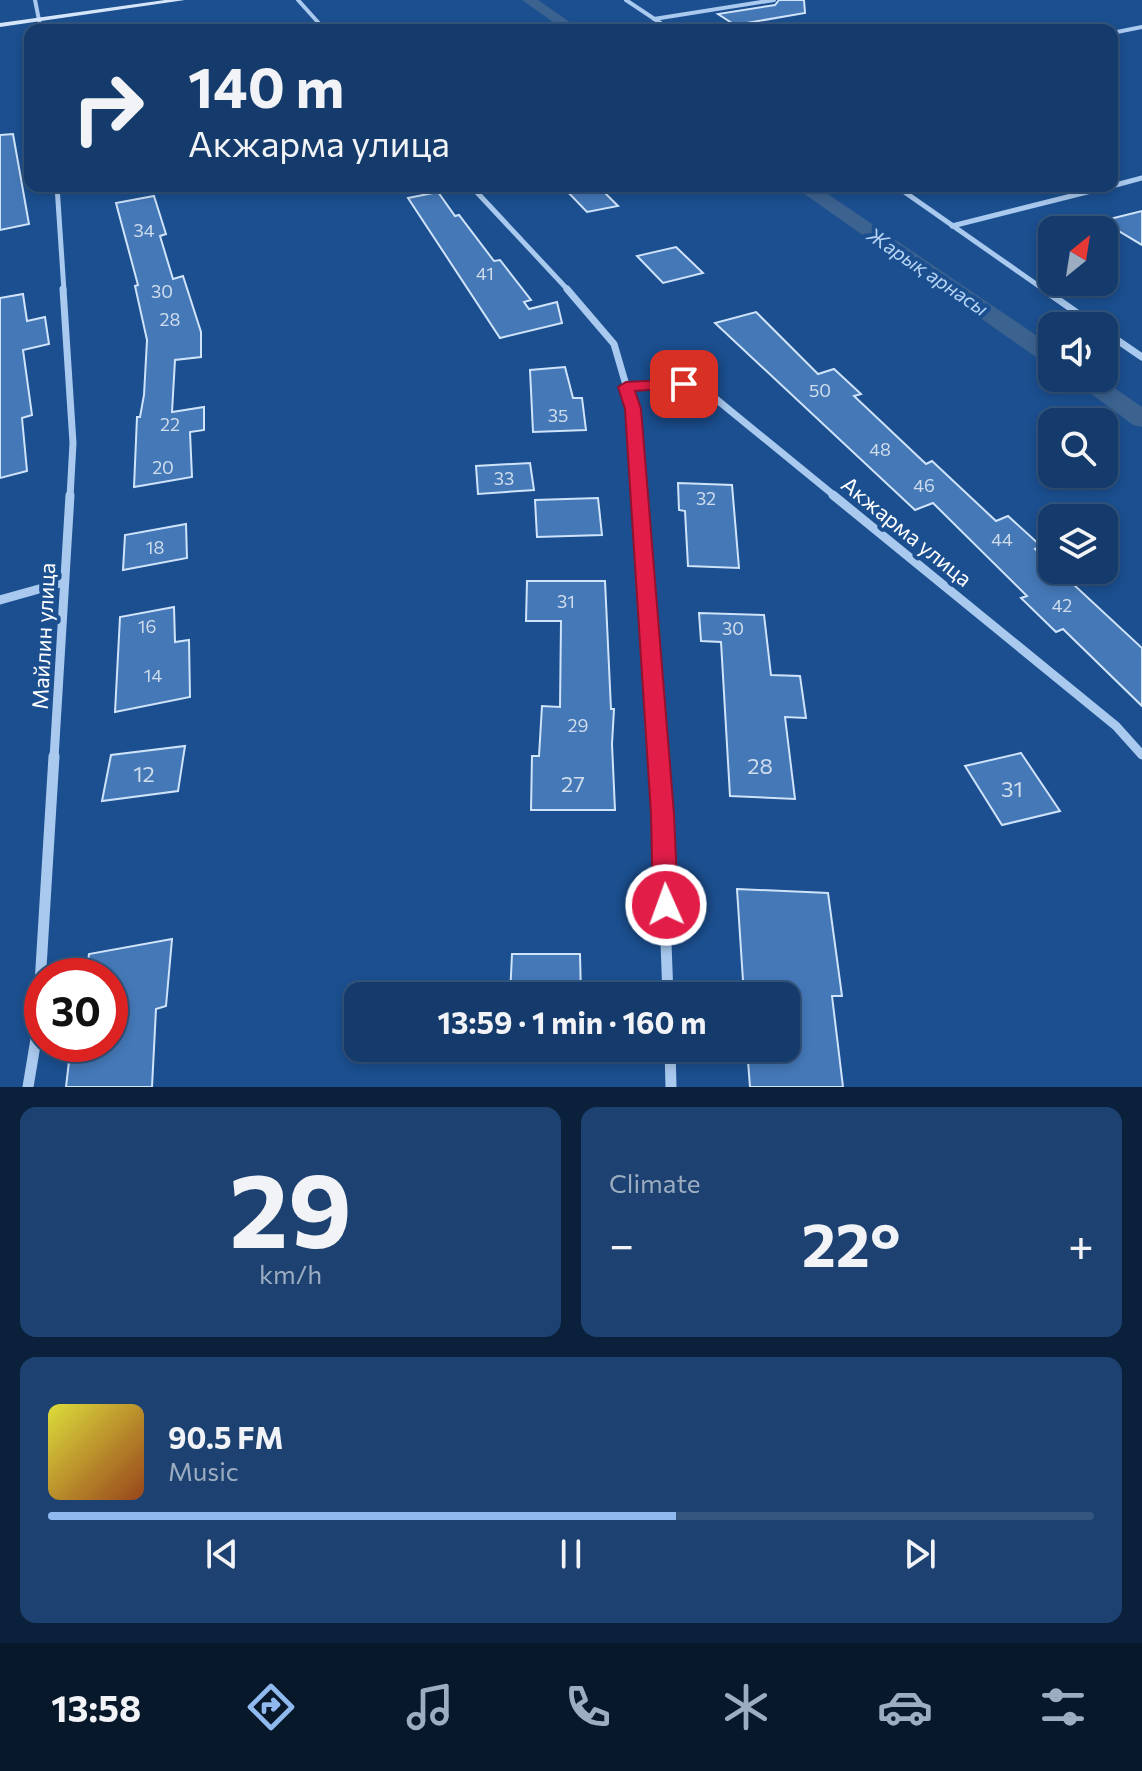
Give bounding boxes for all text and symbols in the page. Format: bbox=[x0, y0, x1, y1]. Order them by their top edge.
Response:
text: 140 m bbox=[188, 51, 344, 120]
icon: right bbox=[56, 56, 160, 160]
text: Акжарма улица bbox=[188, 120, 450, 164]
north arrow bbox=[1038, 216, 1118, 296]
map controls bbox=[1038, 216, 1118, 584]
house number: 34 bbox=[133, 219, 155, 241]
water label: Жарық арнасы bbox=[862, 221, 993, 320]
house number: 41 bbox=[476, 262, 494, 284]
house number: 30 bbox=[151, 280, 173, 302]
house number: 28 bbox=[160, 308, 181, 330]
button: sound bbox=[1038, 312, 1118, 392]
pin bbox=[650, 350, 718, 418]
icon: arrive bbox=[662, 362, 706, 406]
house number: 50 bbox=[809, 379, 831, 401]
house number: 35 bbox=[548, 404, 568, 426]
button: search bbox=[1038, 408, 1118, 488]
house number: 22 bbox=[160, 413, 180, 435]
house number: 48 bbox=[869, 438, 891, 460]
house number: 20 bbox=[152, 456, 174, 478]
house number: 33 bbox=[494, 467, 514, 489]
street label: Акжарма улица bbox=[836, 470, 978, 592]
house number: 46 bbox=[913, 474, 935, 496]
house number: 32 bbox=[696, 487, 716, 509]
button: layers bbox=[1038, 504, 1118, 584]
house number: 44 bbox=[991, 528, 1013, 550]
house number: 18 bbox=[146, 536, 164, 558]
street label: Майлин улица bbox=[26, 562, 60, 710]
house number: 31 bbox=[557, 590, 575, 612]
house number: 42 bbox=[1052, 594, 1072, 616]
house number: 16 bbox=[138, 615, 156, 637]
house number: 30 bbox=[722, 617, 744, 639]
house number: 14 bbox=[144, 664, 162, 686]
house number: 29 bbox=[568, 714, 588, 736]
house number: 28 bbox=[747, 752, 773, 779]
house number: 12 bbox=[133, 760, 155, 787]
house number: 27 bbox=[561, 770, 585, 797]
house number: 31 bbox=[1001, 775, 1023, 802]
position arrow bbox=[624, 863, 708, 947]
speed limit sign: 30 bbox=[24, 958, 128, 1062]
text: 13:59 · 1 min · 160 m bbox=[438, 1003, 706, 1040]
text: 29 bbox=[229, 1142, 352, 1269]
text: Climate bbox=[609, 1167, 701, 1198]
text: 22° bbox=[802, 1206, 900, 1279]
text: − bbox=[609, 1216, 634, 1270]
text: + bbox=[1068, 1216, 1094, 1270]
text: km/h bbox=[259, 1258, 322, 1289]
text: 90.5 FM bbox=[168, 1418, 283, 1455]
text: Music bbox=[168, 1455, 239, 1486]
icon: previous bbox=[200, 1532, 244, 1576]
icon: pause bbox=[549, 1532, 593, 1576]
icon: next bbox=[898, 1532, 942, 1576]
icon: directions bbox=[243, 1679, 299, 1735]
icon: music bbox=[402, 1679, 458, 1735]
icon: phone bbox=[560, 1679, 616, 1735]
icon: climate bbox=[718, 1679, 774, 1735]
icon: car bbox=[877, 1679, 933, 1735]
icon: filters bbox=[1035, 1679, 1091, 1735]
text: 13:58 bbox=[51, 1685, 141, 1729]

